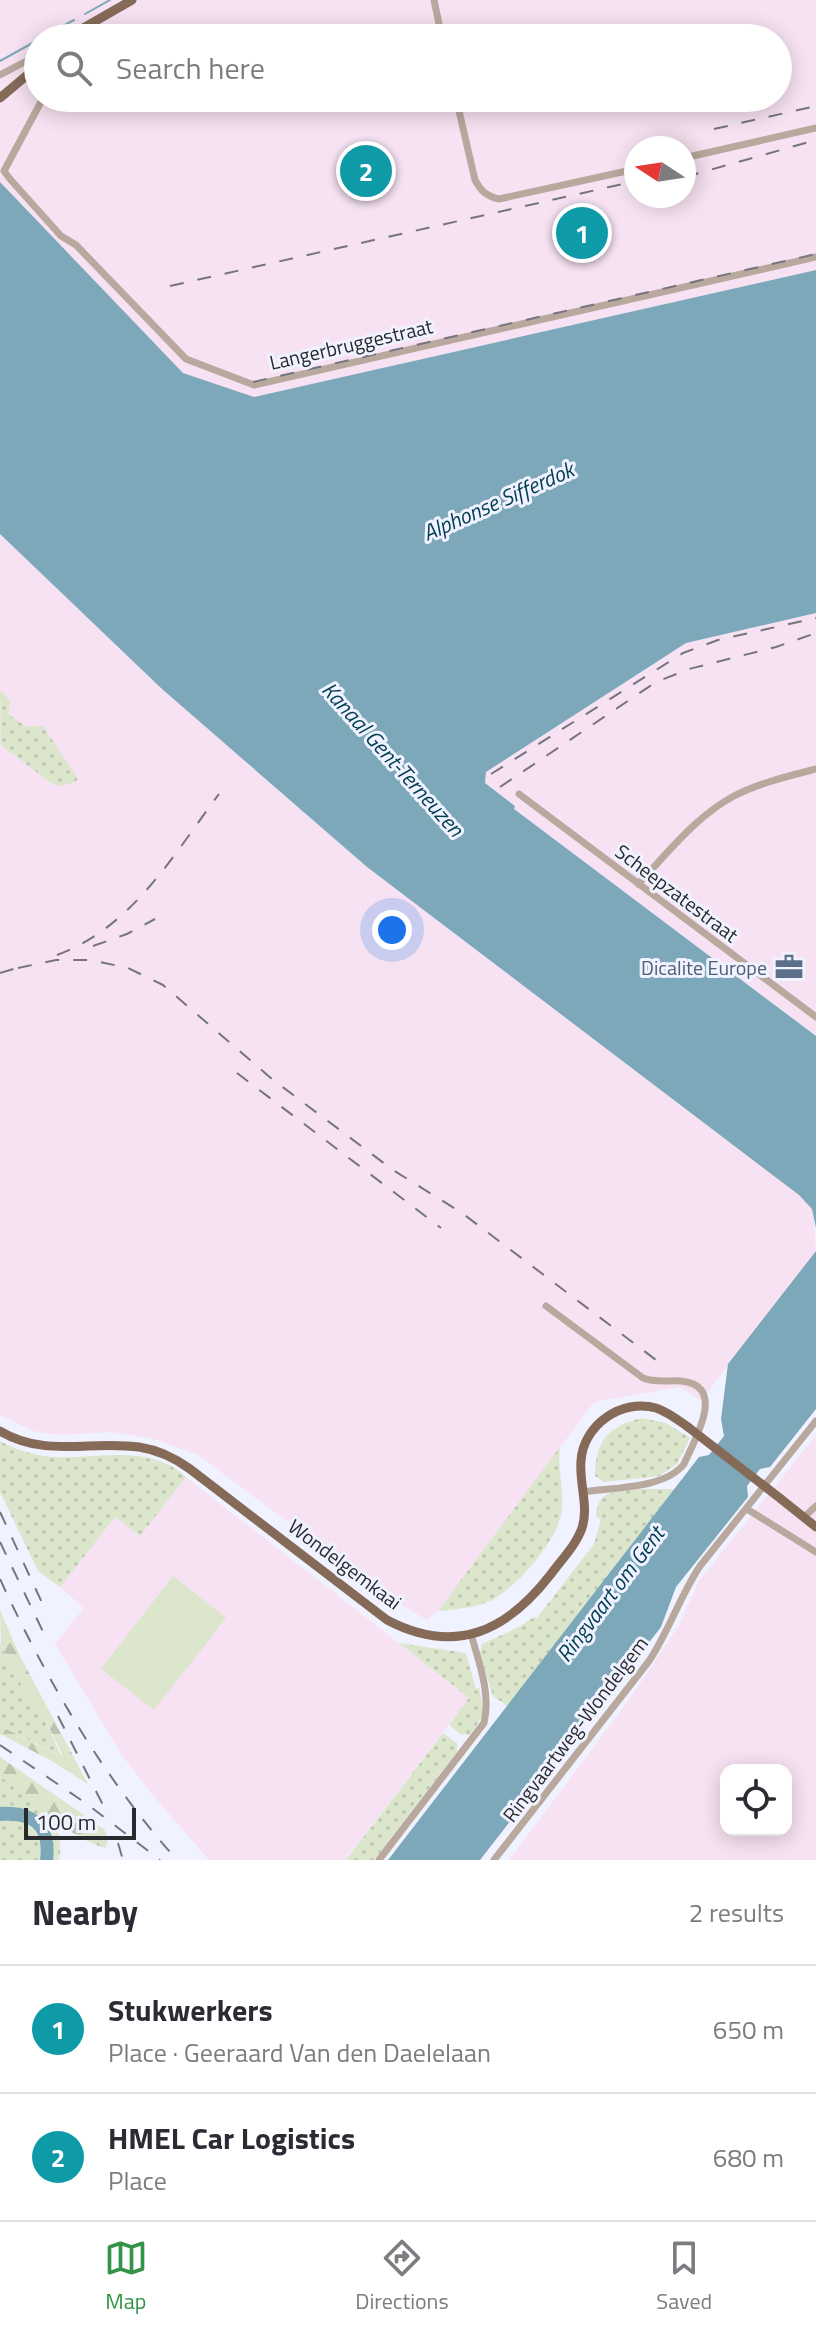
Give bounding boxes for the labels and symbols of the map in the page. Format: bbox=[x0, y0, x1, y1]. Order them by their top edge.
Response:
north arrow bbox=[624, 136, 696, 208]
pin: 2 bbox=[340, 141, 392, 201]
pin: 1 bbox=[556, 203, 608, 263]
street label: Langerbruggestraat bbox=[266, 310, 436, 378]
water label: Alphonse Sifferdok bbox=[417, 452, 581, 550]
water label: Kanaal Gent-Terneuzen bbox=[314, 674, 473, 845]
street label: Scheepzatestraat bbox=[609, 836, 745, 950]
your location bbox=[372, 910, 412, 950]
place label: Dicalite Europe bbox=[641, 952, 767, 983]
office icon: Dicalite Europe bbox=[774, 952, 804, 982]
street label: Wondelgemkaai bbox=[282, 1511, 408, 1617]
water label: Ringvaart om Gent bbox=[548, 1517, 674, 1669]
street label: Ringvaartweg-Wondelgem bbox=[495, 1629, 655, 1829]
scale bar bbox=[24, 1804, 136, 1840]

